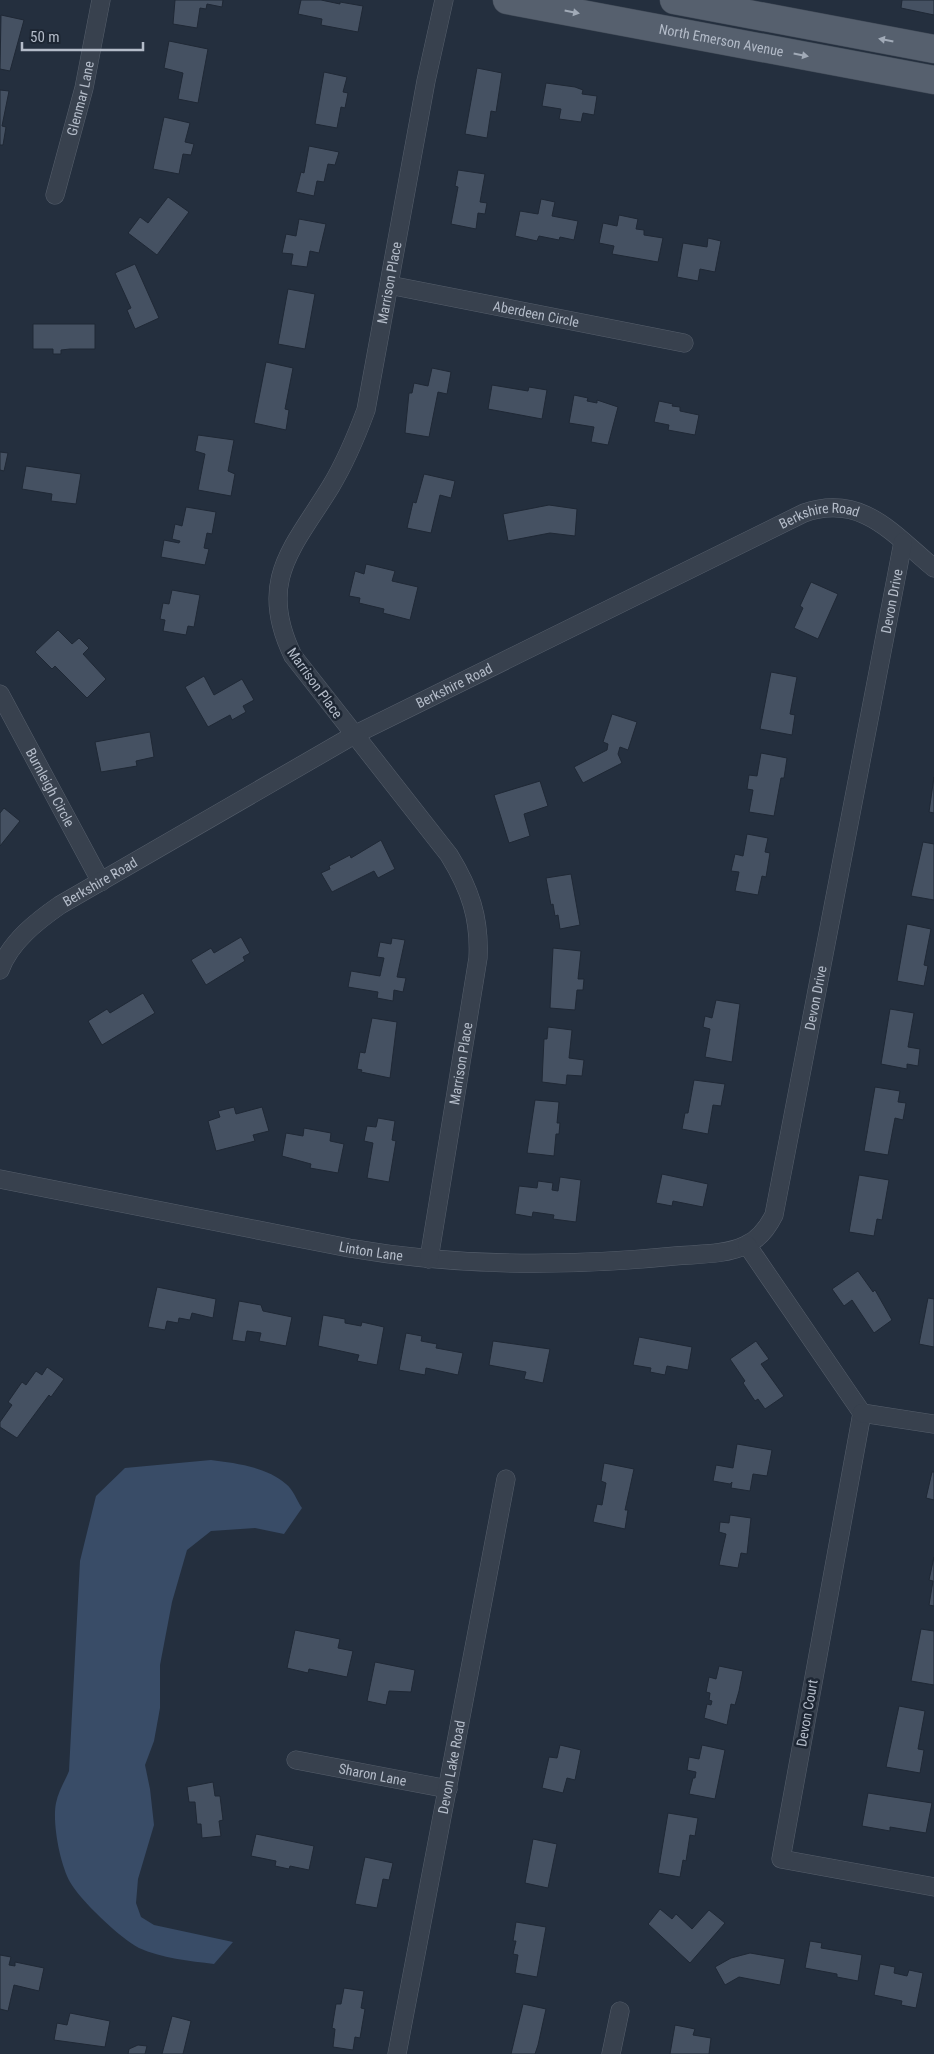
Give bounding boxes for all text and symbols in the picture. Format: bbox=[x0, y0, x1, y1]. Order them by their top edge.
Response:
one-way arrow bbox=[565, 9, 581, 17]
scale bar bbox=[22, 20, 144, 52]
street label: North Emerson Avenue bbox=[658, 21, 785, 60]
text: 50 m bbox=[30, 28, 60, 46]
one-way arrow bbox=[878, 36, 894, 44]
one-way arrow bbox=[793, 51, 808, 59]
street label: Glenmar Lane bbox=[63, 59, 97, 137]
street label: Marrison Place bbox=[374, 240, 405, 325]
street label: Aberdeen Circle bbox=[492, 298, 581, 330]
street label: Berkshire Road bbox=[776, 500, 862, 532]
street label: Devon Drive bbox=[878, 567, 906, 635]
street label: Marrison Place bbox=[284, 645, 346, 722]
street label: Berkshire Road bbox=[413, 660, 495, 711]
street label: Burnleigh Circle bbox=[23, 745, 78, 830]
street label: Berkshire Road bbox=[60, 854, 140, 910]
street label: Devon Drive bbox=[802, 964, 830, 1031]
street label: Marrison Place bbox=[446, 1021, 475, 1106]
street label: Linton Lane bbox=[338, 1238, 404, 1264]
street label: Devon Court bbox=[793, 1678, 821, 1748]
street label: Devon Lake Road bbox=[435, 1719, 468, 1815]
street label: Sharon Lane bbox=[337, 1760, 408, 1789]

